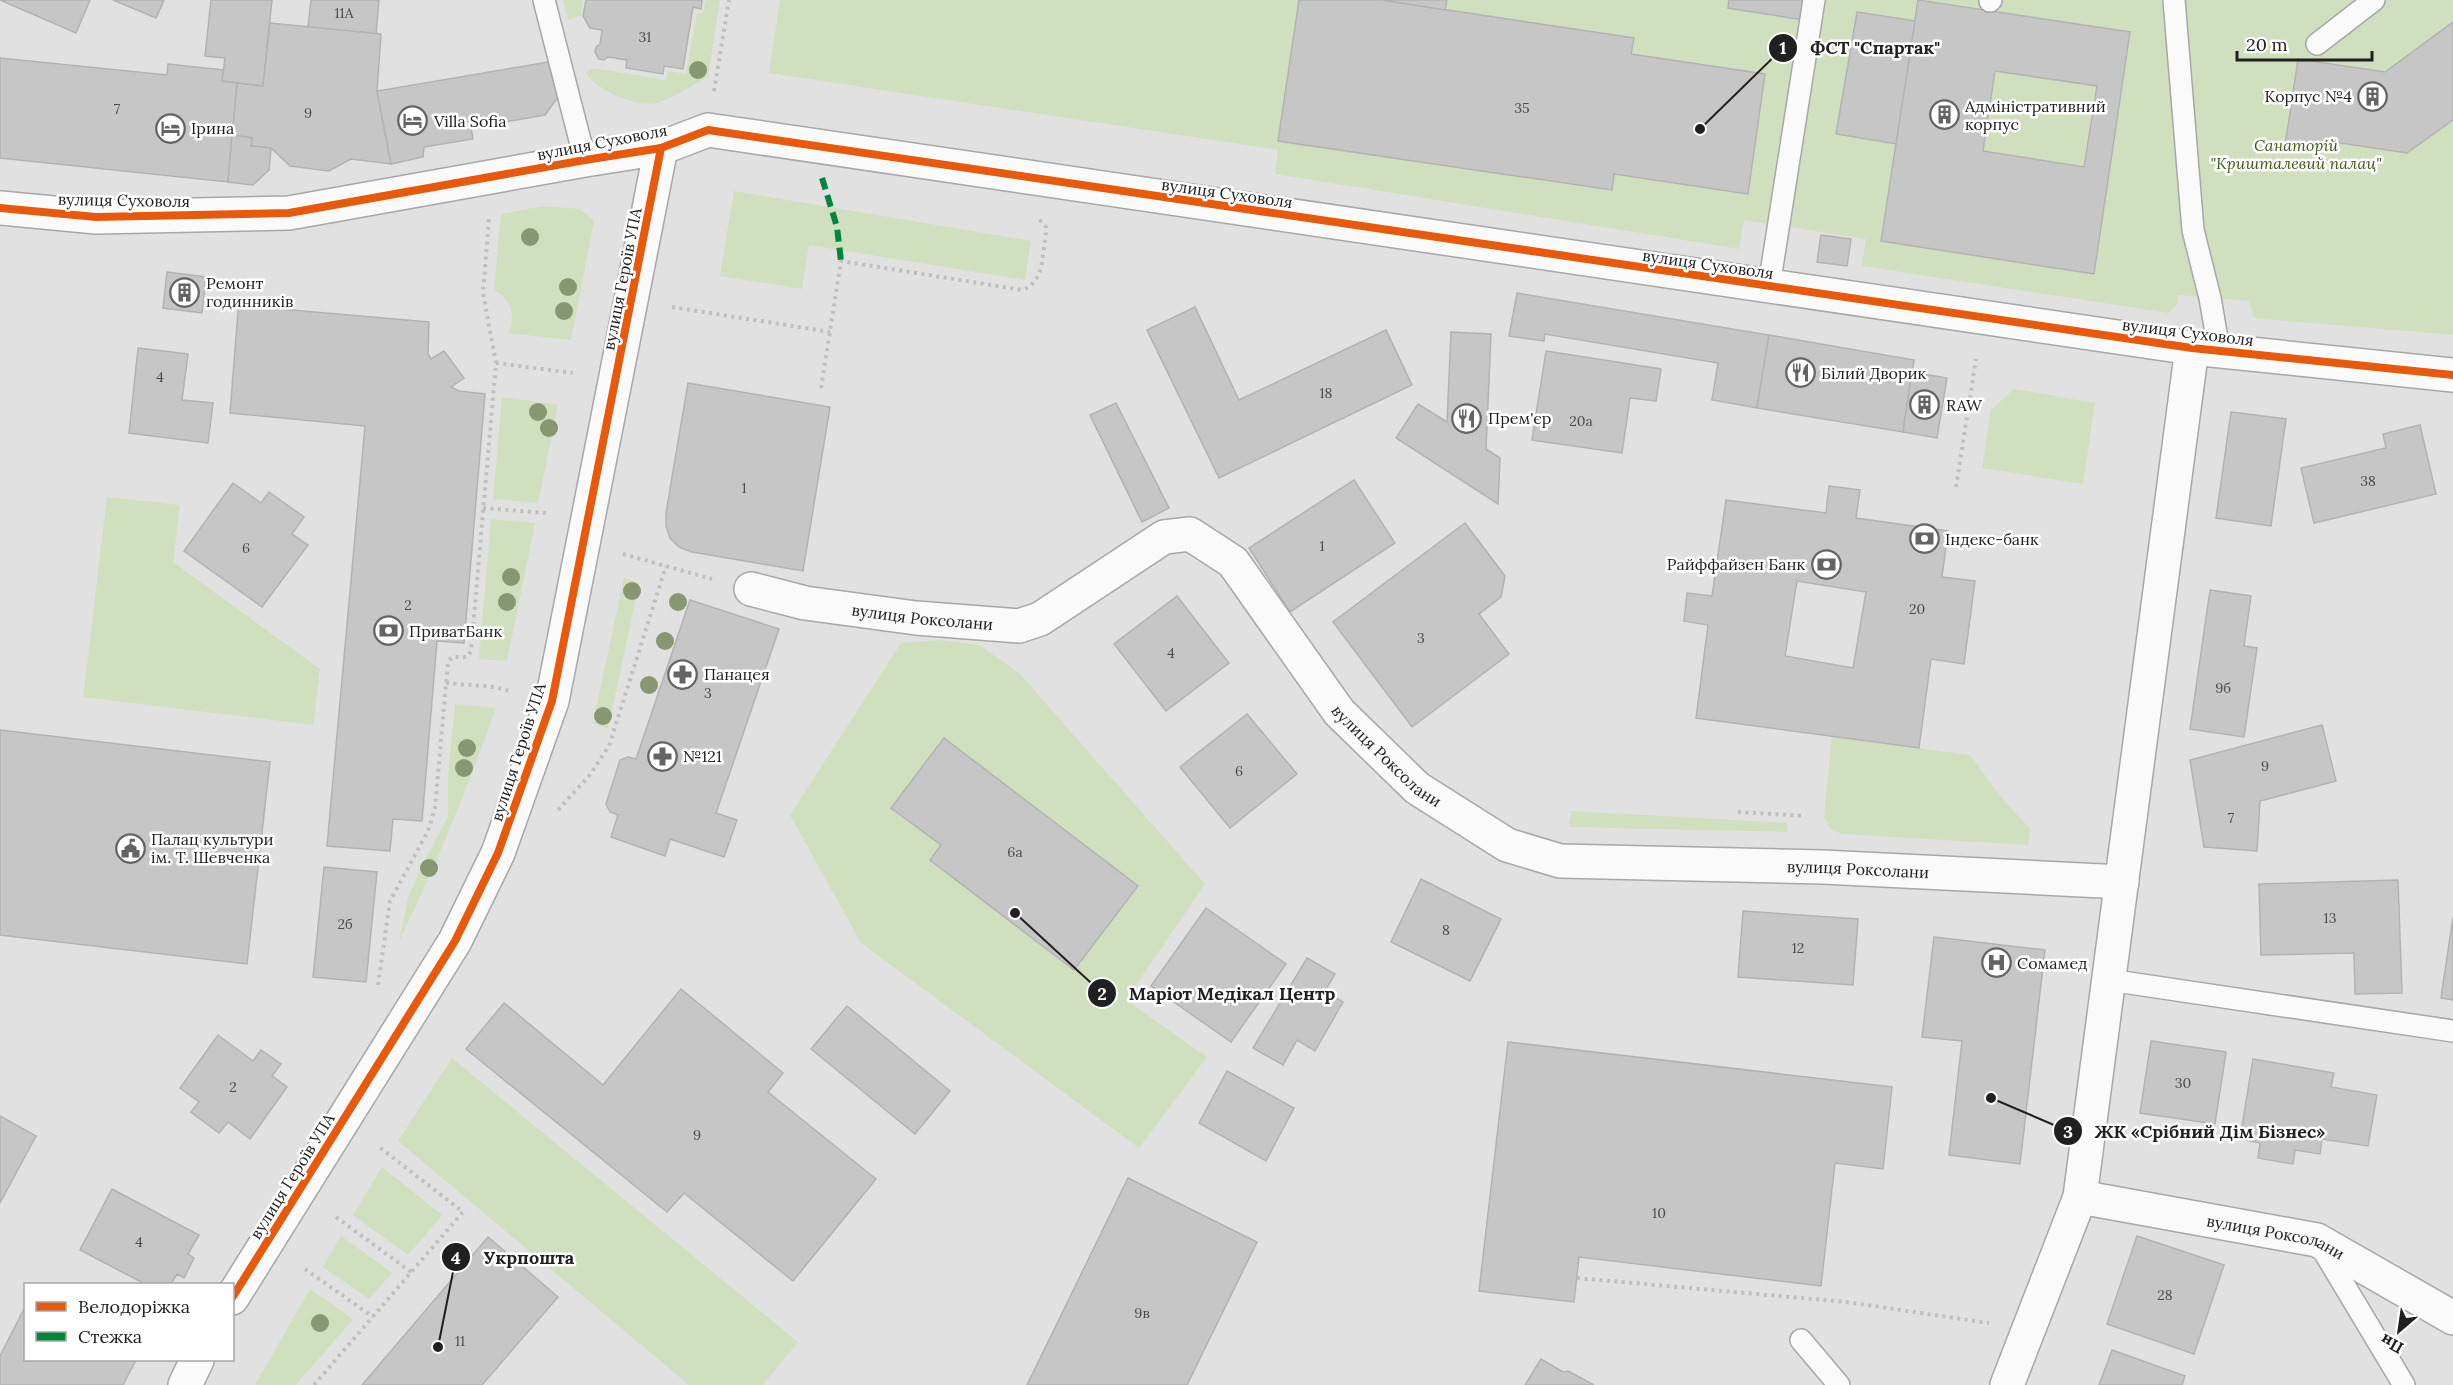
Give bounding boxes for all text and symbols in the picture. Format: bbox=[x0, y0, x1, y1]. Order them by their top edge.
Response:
house number: 11А bbox=[334, 4, 354, 22]
scale bar bbox=[2237, 24, 2372, 62]
house number: 31 bbox=[639, 28, 651, 46]
callout: ФСТ "Спартак" bbox=[1768, 30, 1952, 66]
text: 20 m bbox=[2246, 33, 2288, 56]
text: 1 bbox=[1779, 36, 1787, 59]
text: ФСТ "Спартак" bbox=[1810, 36, 1940, 59]
building icon: Корпус №4 bbox=[2357, 80, 2389, 112]
place label: Корпус №4 bbox=[2264, 86, 2352, 106]
place label: Адміністративний корпус bbox=[1964, 96, 2106, 134]
house number: 35 bbox=[1514, 99, 1530, 117]
building icon: Адміністративний корпус bbox=[1928, 99, 1960, 131]
house number: 7 bbox=[114, 100, 121, 118]
house number: 9 bbox=[304, 104, 312, 122]
hotel icon: Villa Sofia bbox=[397, 105, 429, 137]
place label: Villa Sofia bbox=[433, 111, 506, 131]
hotel icon: Ірина bbox=[154, 112, 186, 144]
place label: Ірина bbox=[191, 118, 234, 138]
street label: вулиця Суховоля bbox=[535, 120, 669, 164]
park label: Санаторій "Кришталевий палац" bbox=[2210, 135, 2382, 173]
street label: вулиця Суховоля bbox=[1160, 174, 1294, 212]
street label: вулиця Суховоля bbox=[58, 189, 190, 211]
street label: вулиця Героїв УПА bbox=[598, 205, 646, 352]
street label: вулиця Суховоля bbox=[1641, 245, 1775, 283]
place label: Ремонт годинників bbox=[206, 273, 293, 311]
building icon: Ремонт годинників bbox=[169, 276, 201, 308]
street label: вулиця Суховоля bbox=[2121, 314, 2255, 350]
restaurant icon: Білий Дворик bbox=[1784, 357, 1816, 389]
place label: Білий Дворик bbox=[1821, 363, 1927, 383]
house number: 4 bbox=[156, 368, 164, 386]
house number: 18 bbox=[1320, 384, 1333, 402]
building icon: RAW bbox=[1909, 389, 1941, 421]
place label: RAW bbox=[1946, 395, 1983, 415]
restaurant icon: Прем'єр bbox=[1451, 402, 1483, 434]
place label: Прем'єр bbox=[1488, 408, 1551, 428]
house number: 20а bbox=[1569, 412, 1593, 430]
house number: 38 bbox=[2360, 472, 2376, 490]
house number: 1 bbox=[741, 479, 747, 497]
bank icon: Індекс-банк bbox=[1908, 523, 1940, 555]
place label: Індекс-банк bbox=[1945, 529, 2039, 549]
house number: 1 bbox=[1319, 537, 1325, 555]
house number: 6 bbox=[242, 539, 250, 557]
bank icon: Райффайзен Банк bbox=[1810, 548, 1842, 580]
place label: Райффайзен Банк bbox=[1667, 554, 1805, 574]
house number: 2 bbox=[404, 596, 412, 614]
street label: вулиця Роксолани bbox=[850, 599, 994, 634]
house number: 20 bbox=[1909, 600, 1925, 618]
bank icon: ПриватБанк bbox=[372, 615, 404, 647]
place label: ПриватБанк bbox=[409, 621, 502, 641]
house number: 3 bbox=[1417, 629, 1425, 647]
house number: 4 bbox=[1167, 644, 1175, 662]
pharmacy icon: Панацея bbox=[667, 658, 699, 690]
place label: Панацея bbox=[704, 664, 770, 684]
street label: вулиця Героїв УПА bbox=[486, 679, 550, 824]
house number: 9б bbox=[2215, 679, 2231, 697]
house number: 3 bbox=[704, 684, 712, 702]
street label: вулиця Роксолани bbox=[1327, 701, 1445, 811]
pharmacy icon: №121 bbox=[646, 740, 678, 772]
place label: №121 bbox=[683, 746, 722, 766]
house number: 9 bbox=[2261, 757, 2269, 775]
house number: 6 bbox=[1235, 762, 1243, 780]
house number: 7 bbox=[2228, 809, 2235, 827]
place label: Палац культури ім. Т. Шевченка bbox=[151, 829, 274, 867]
public building icon: Палац культури ім. Т. Шевченка bbox=[114, 832, 146, 864]
house number: 6а bbox=[1007, 843, 1023, 861]
street label: вулиця Роксолани bbox=[1787, 856, 1930, 882]
house number: 13 bbox=[2324, 909, 2337, 927]
house number: 2б bbox=[337, 915, 353, 933]
house number: 8 bbox=[1442, 921, 1450, 939]
house number: 12 bbox=[1792, 939, 1804, 957]
hospital icon: Сомамед bbox=[1980, 947, 2012, 979]
place label: Сомамед bbox=[2017, 953, 2088, 973]
callout: Маріот Медікал Центр bbox=[1087, 975, 1347, 1011]
text: 2 bbox=[1097, 982, 1107, 1005]
text: Маріот Медікал Центр bbox=[1129, 982, 1335, 1005]
house number: 30 bbox=[2175, 1074, 2191, 1092]
house number: 2 bbox=[229, 1078, 237, 1096]
street label: вулиця Героїв УПА bbox=[245, 1109, 339, 1243]
callout: ЖК «Срібний Дім Бізнес» bbox=[2053, 1113, 2337, 1149]
text: 3 bbox=[2063, 1120, 2073, 1143]
text: ЖК «Срібний Дім Бізнес» bbox=[2095, 1120, 2325, 1143]
house number: 9 bbox=[693, 1126, 701, 1144]
house number: 10 bbox=[1652, 1204, 1666, 1222]
street label: вулиця Роксолани bbox=[2205, 1210, 2348, 1264]
house number: 4 bbox=[135, 1233, 143, 1251]
callout: Укрпошта bbox=[441, 1239, 586, 1275]
text: 4 bbox=[451, 1246, 461, 1269]
text: Укрпошта bbox=[484, 1246, 575, 1269]
legend bbox=[24, 1283, 234, 1361]
house number: 28 bbox=[2157, 1286, 2173, 1304]
text: Велодоріжка bbox=[78, 1295, 190, 1318]
north arrow bbox=[2369, 1301, 2429, 1361]
house number: 9в bbox=[1134, 1304, 1150, 1322]
text: Стежка bbox=[78, 1325, 142, 1348]
text: Пн bbox=[2377, 1330, 2407, 1358]
house number: 11 bbox=[455, 1332, 465, 1350]

